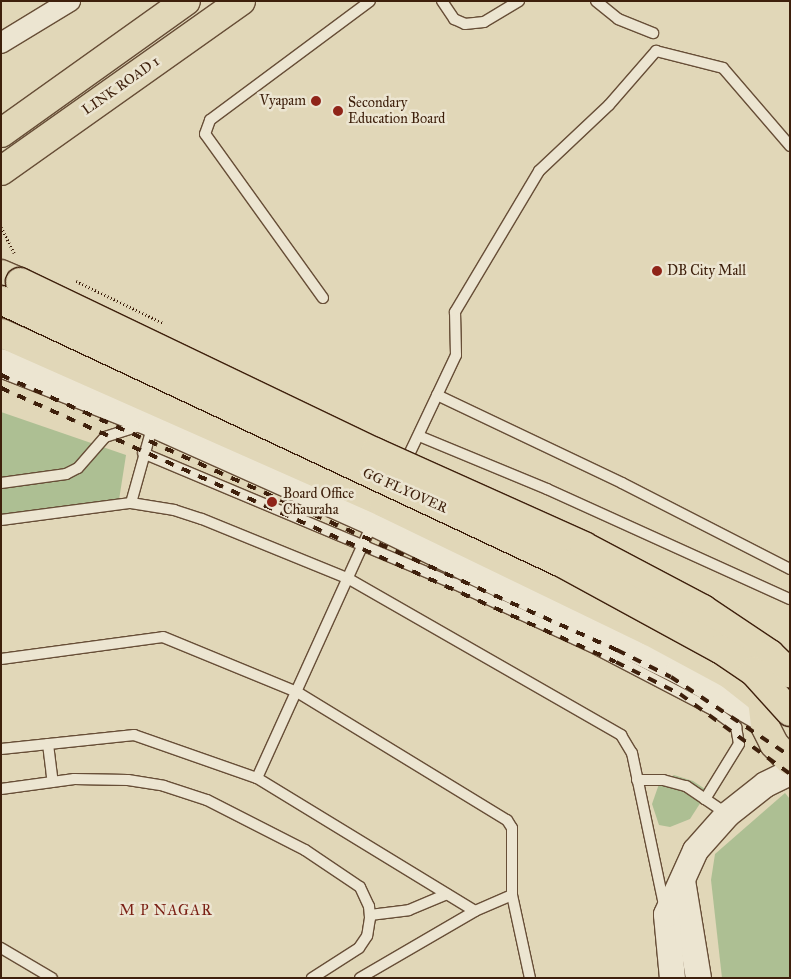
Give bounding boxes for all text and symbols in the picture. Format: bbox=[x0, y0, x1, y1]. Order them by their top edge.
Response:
street label: LINK ROAD 1 bbox=[79, 53, 163, 119]
place label: Vyapam bbox=[260, 93, 306, 109]
marker: Vyapam bbox=[310, 95, 322, 107]
place label: Secondary Education Board bbox=[348, 95, 445, 128]
marker: Secondary Education Board bbox=[332, 105, 344, 117]
place label: DB City Mall bbox=[667, 263, 746, 279]
marker: DB City Mall bbox=[651, 265, 663, 277]
street label: GG FLYOVER bbox=[360, 465, 450, 517]
place label: Board Office Chauraha bbox=[283, 486, 354, 518]
marker: Board Office Chauraha bbox=[265, 495, 279, 509]
district label: M P NAGAR bbox=[118, 902, 214, 920]

